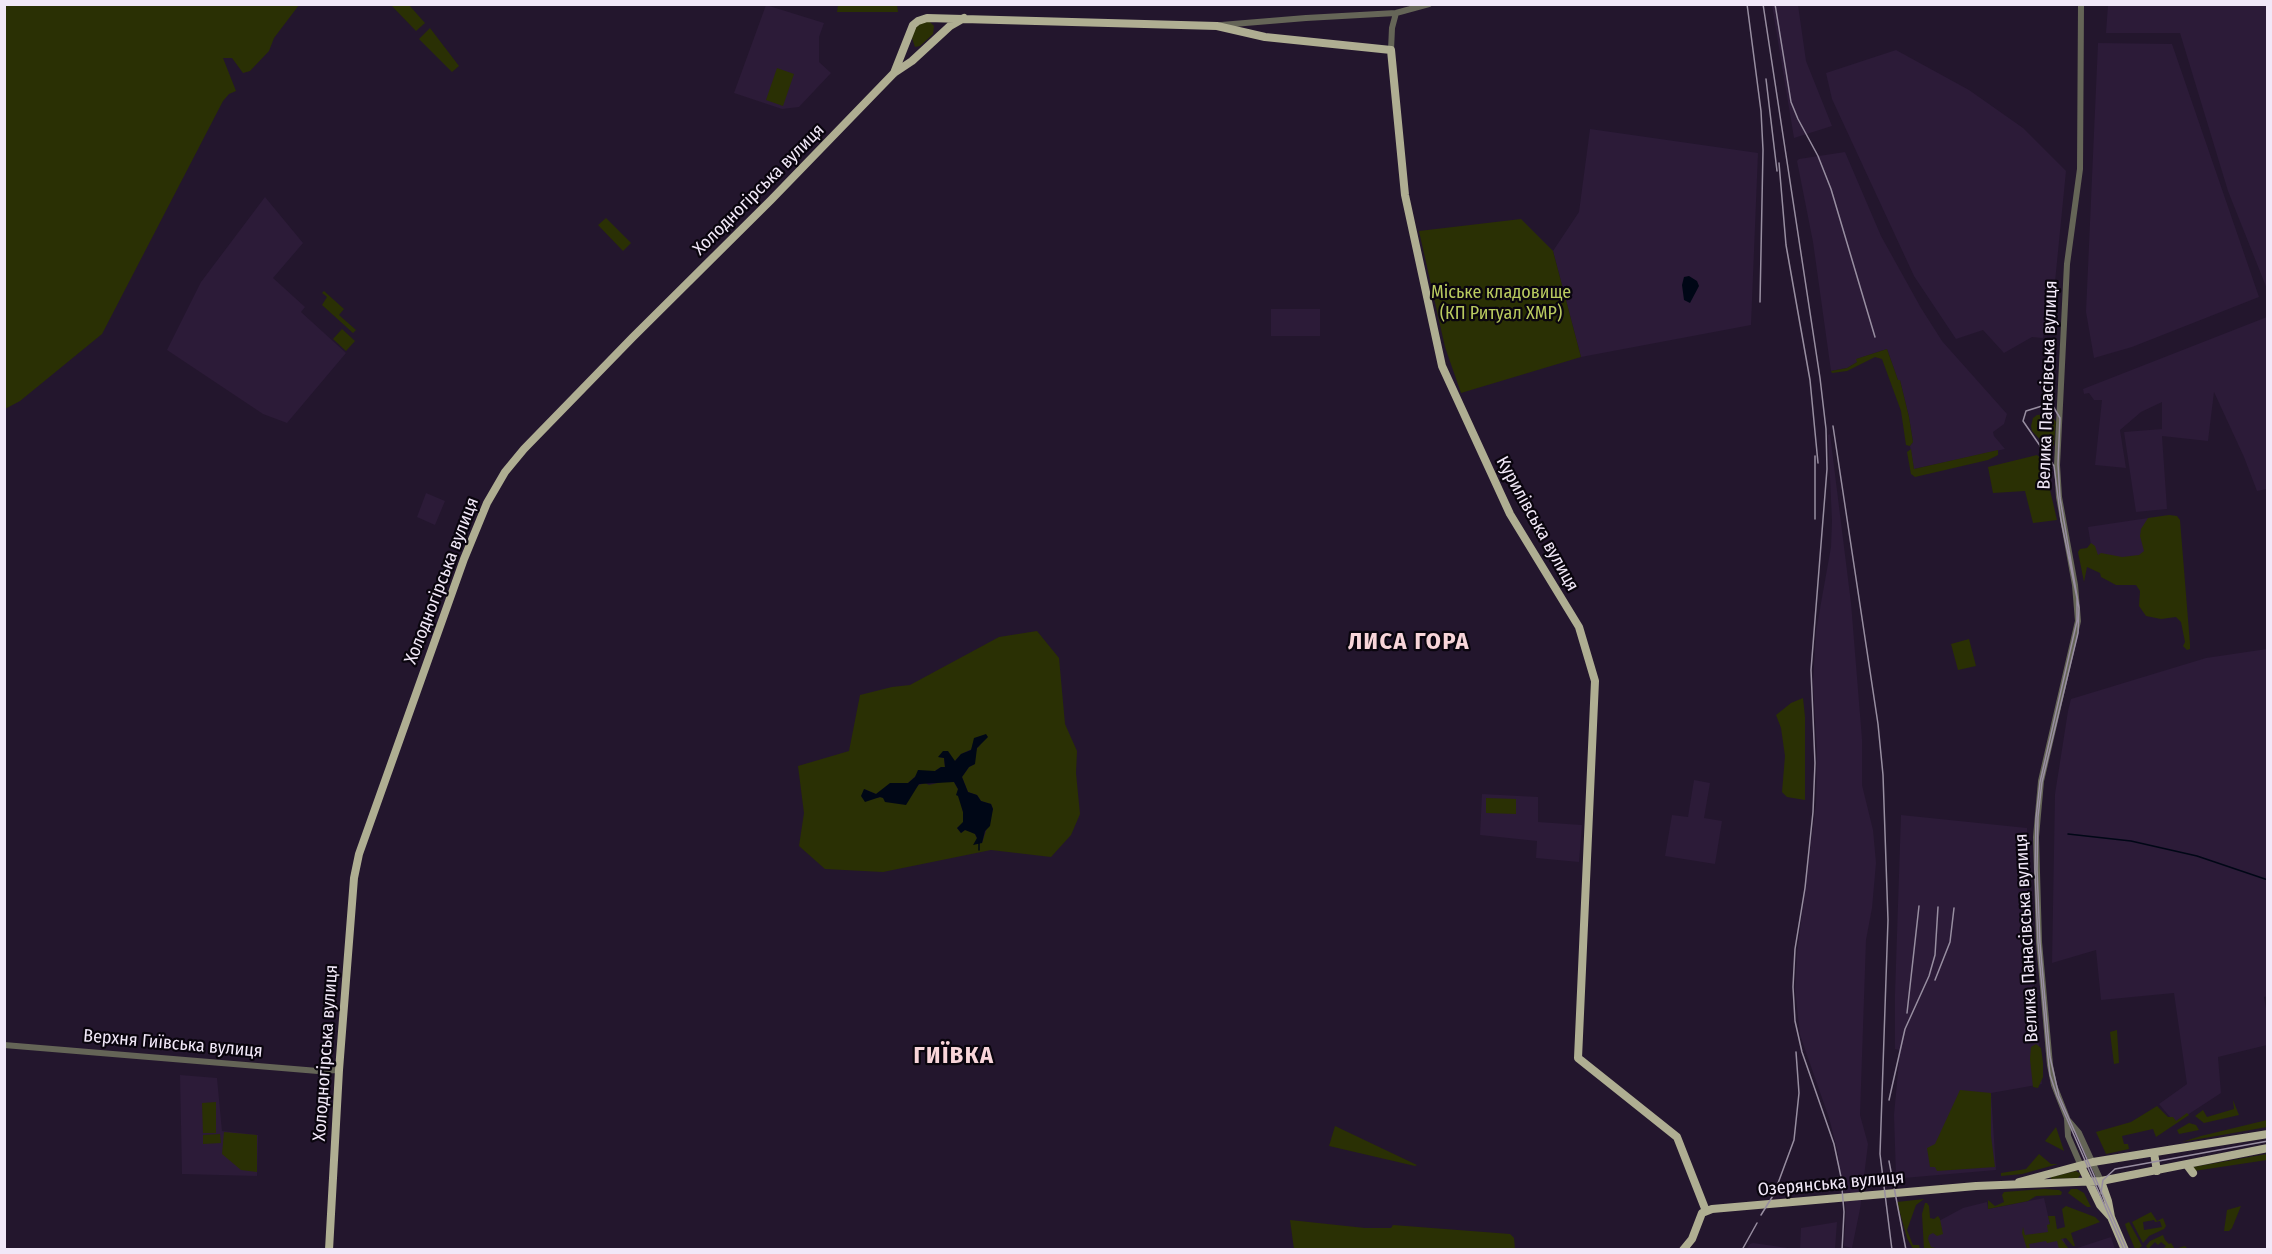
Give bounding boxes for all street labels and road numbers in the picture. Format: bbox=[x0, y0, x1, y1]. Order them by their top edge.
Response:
street label: Холодногірська вулиця bbox=[689, 120, 829, 260]
street label: Велика Панасівська вулиця bbox=[2034, 280, 2062, 490]
street label: Курилівська вулиця bbox=[1491, 453, 1583, 595]
street label: Холодногірська вулиця bbox=[400, 495, 484, 667]
street label: Велика Панасівська вулиця bbox=[2011, 833, 2043, 1043]
street label: Холодногірська вулиця bbox=[309, 964, 343, 1142]
street label: Верхня Гиївська вулиця bbox=[82, 1025, 264, 1063]
street label: Озерянська вулиця bbox=[1757, 1167, 1905, 1201]

